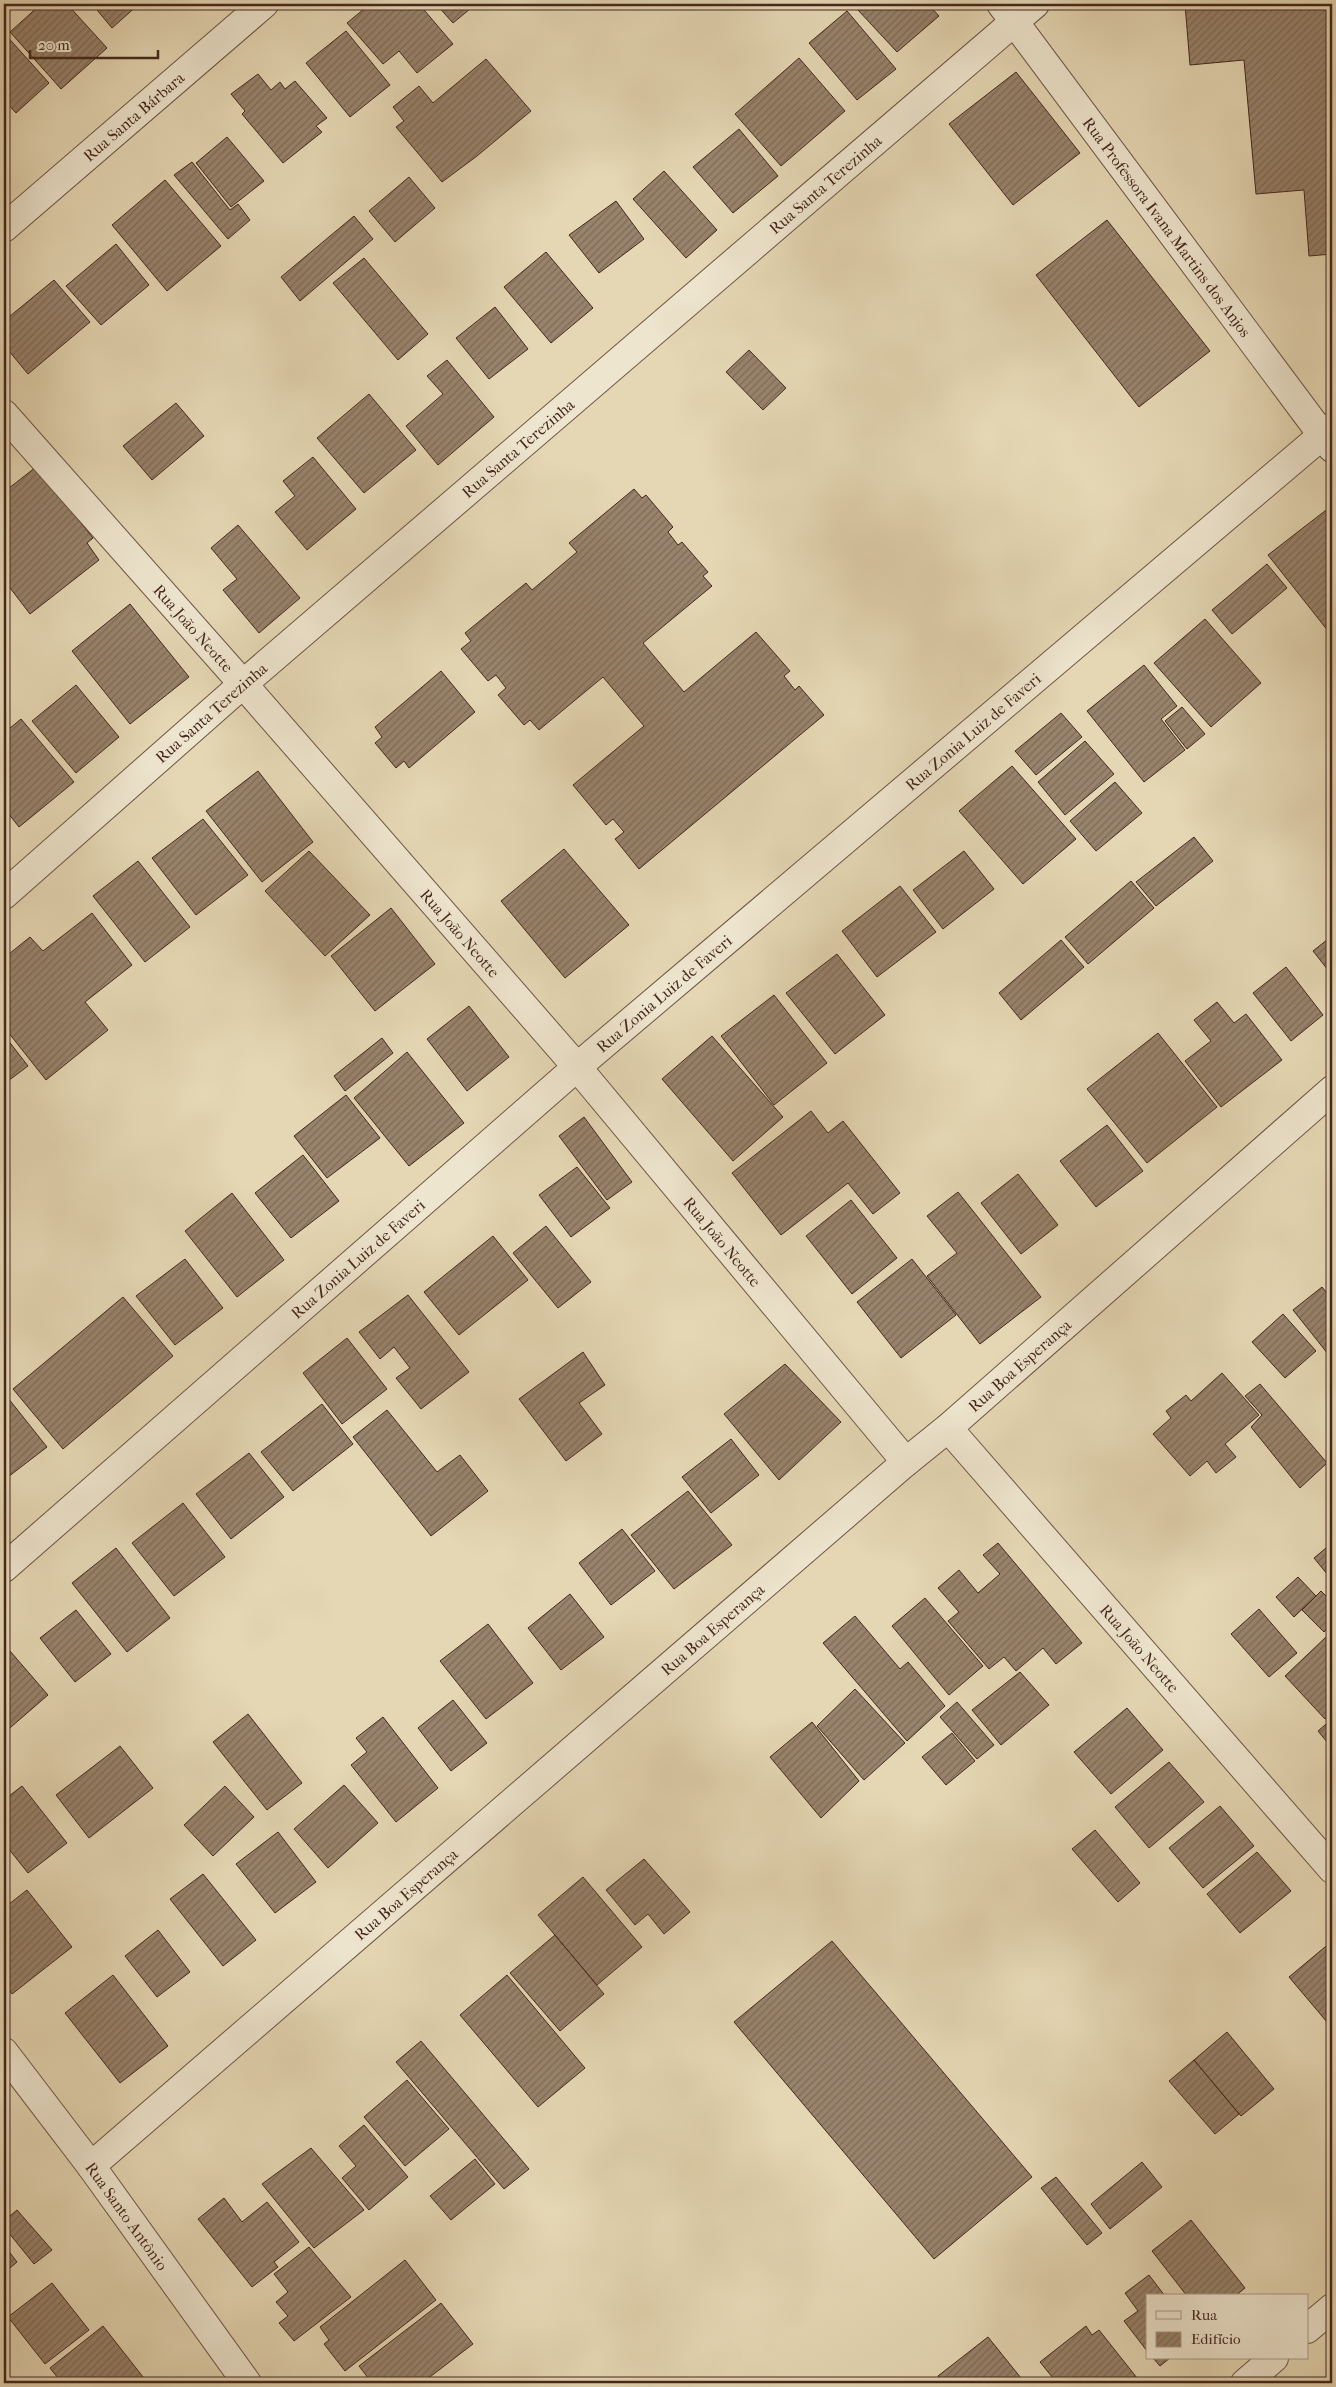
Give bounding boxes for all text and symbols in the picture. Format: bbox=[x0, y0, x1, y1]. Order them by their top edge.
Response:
scale bar bbox=[30, 28, 158, 60]
text: 20 m bbox=[38, 36, 70, 54]
street label: Rua Santa Bárbara bbox=[79, 67, 188, 165]
street label: Rua Professora Ivana Martins dos Anjos bbox=[1079, 113, 1255, 341]
street label: Rua Santa Terezinha bbox=[765, 130, 886, 238]
street label: Rua Santa Terezinha bbox=[458, 394, 578, 502]
street label: Rua João Neotte bbox=[150, 580, 238, 676]
street label: Rua Santa Terezinha bbox=[151, 658, 271, 767]
street label: Rua Zonia Luiz de Faveri bbox=[901, 669, 1045, 794]
street label: Rua João Neotte bbox=[416, 885, 504, 981]
street label: Rua Zonia Luiz de Faveri bbox=[592, 930, 736, 1056]
street label: Rua João Neotte bbox=[680, 1193, 765, 1290]
street label: Rua Zonia Luiz de Faveri bbox=[287, 1195, 429, 1322]
street label: Rua Boa Esperança bbox=[964, 1314, 1075, 1416]
street label: Rua Boa Esperança bbox=[657, 1579, 768, 1679]
street label: Rua João Neotte bbox=[1096, 1600, 1183, 1696]
street label: Rua Boa Esperança bbox=[350, 1844, 462, 1944]
street label: Rua Santo Antônio bbox=[82, 2158, 172, 2274]
legend bbox=[1146, 2294, 1308, 2360]
text: Rua bbox=[1191, 2306, 1218, 2324]
text: Edifício bbox=[1191, 2330, 1241, 2348]

